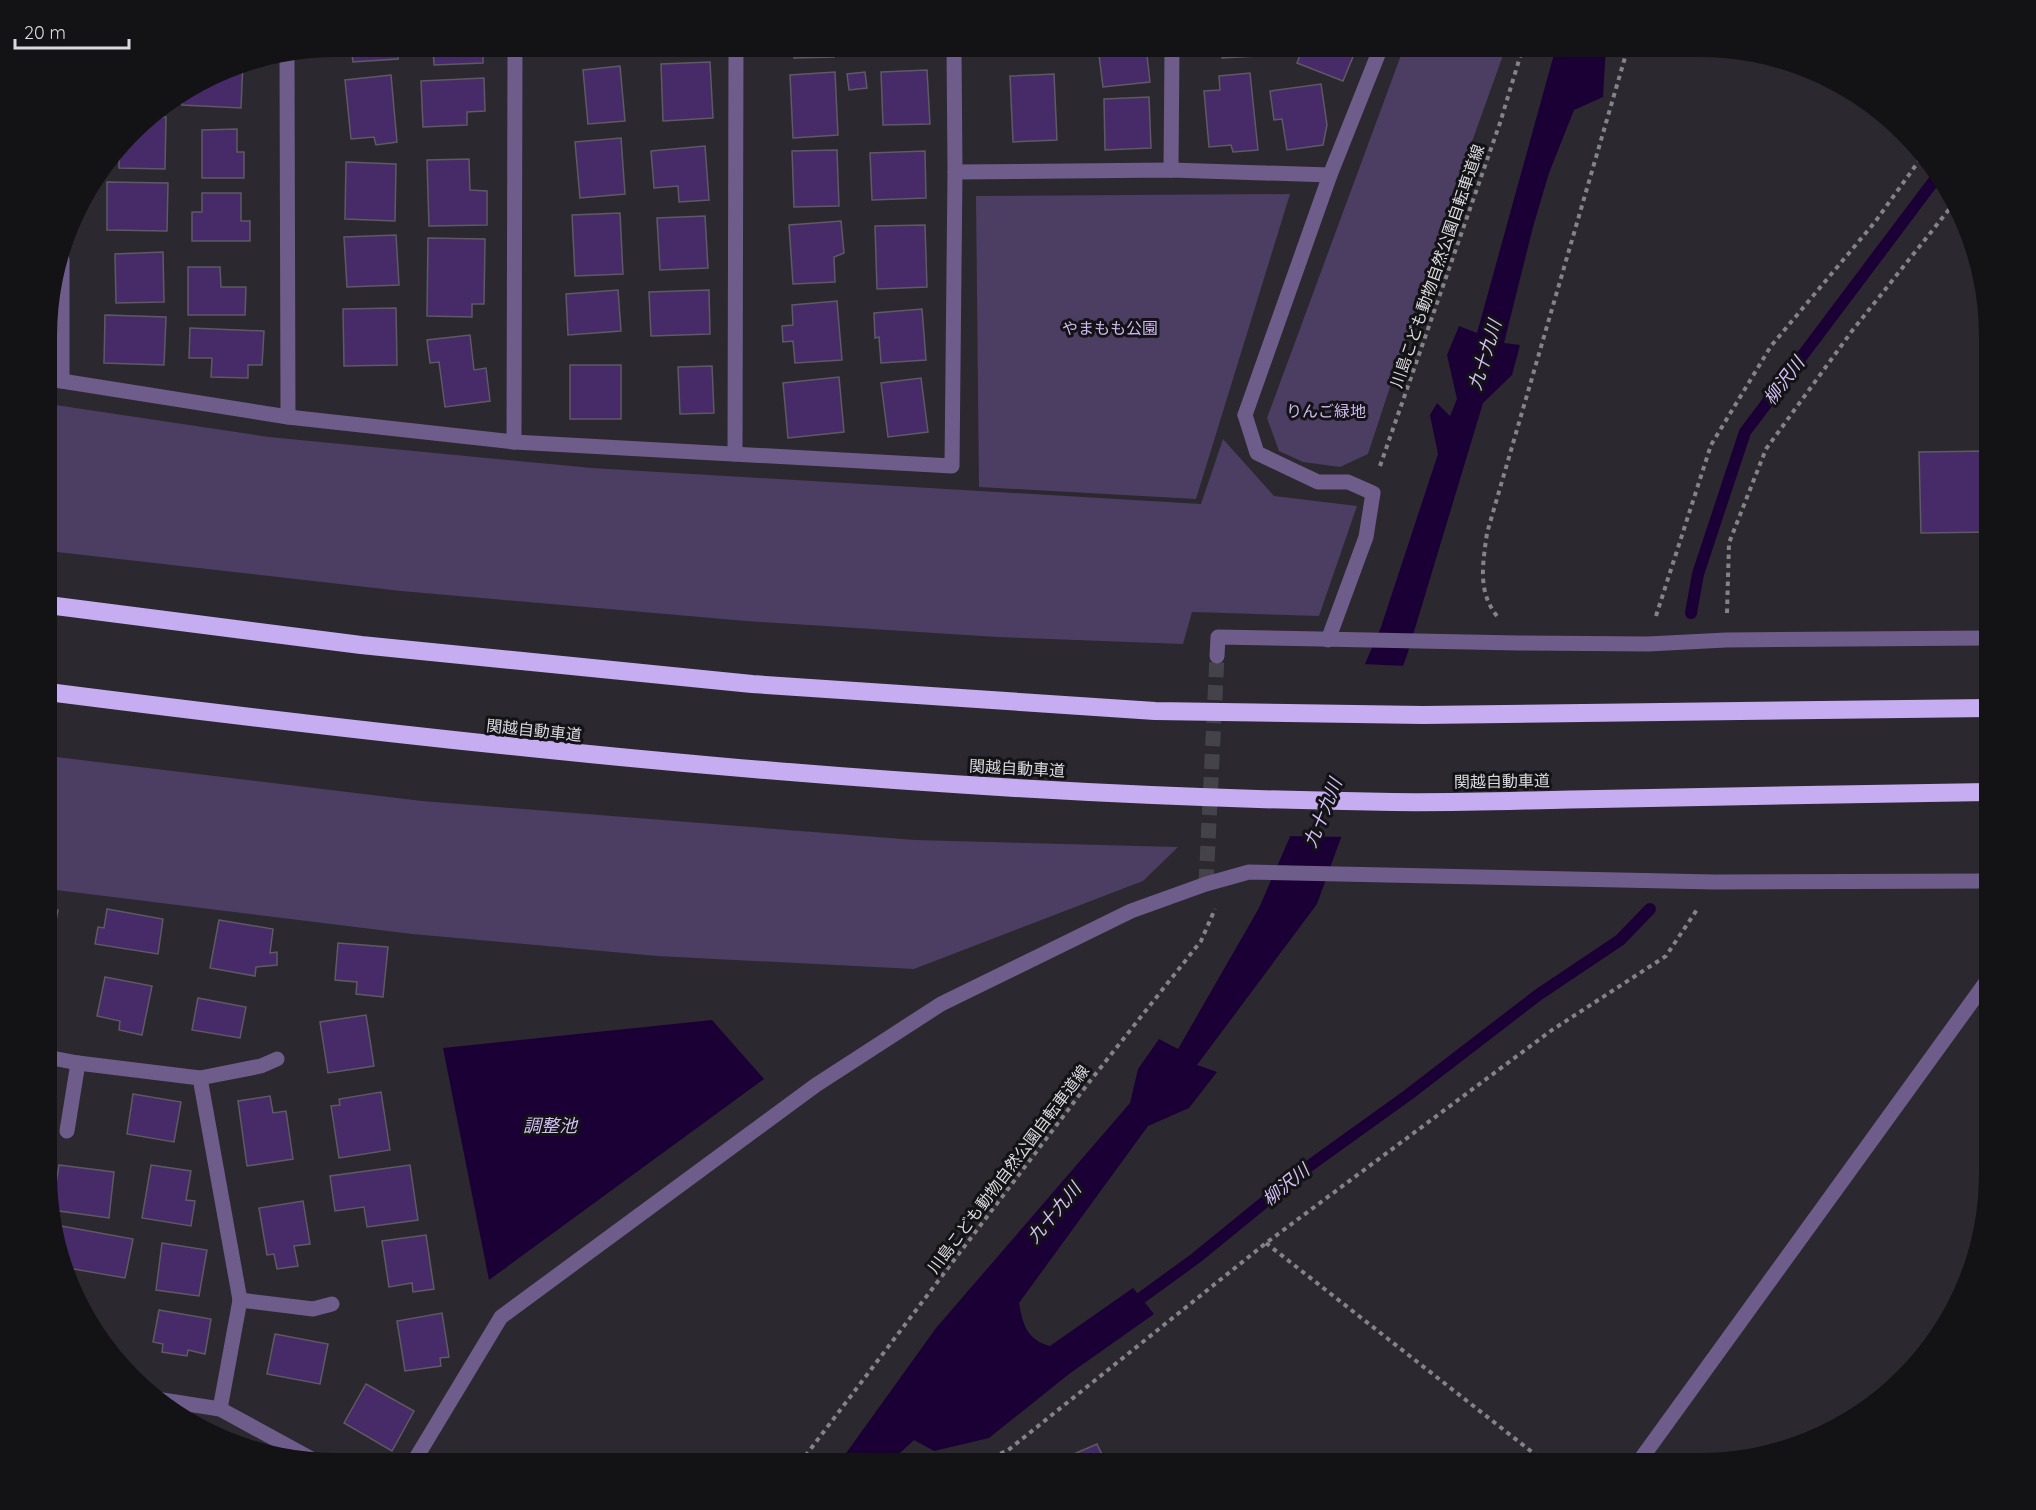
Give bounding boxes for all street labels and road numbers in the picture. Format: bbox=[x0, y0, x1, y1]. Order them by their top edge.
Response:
street label: 川島こども動物自然公園自転車道線 bbox=[1386, 142, 1488, 390]
street label: 関越自動車道 bbox=[485, 715, 583, 745]
street label: 関越自動車道 bbox=[969, 756, 1065, 780]
street label: 関越自動車道 bbox=[1454, 770, 1550, 792]
street label: 川島こども動物自然公園自転車道線 bbox=[923, 1061, 1093, 1277]

